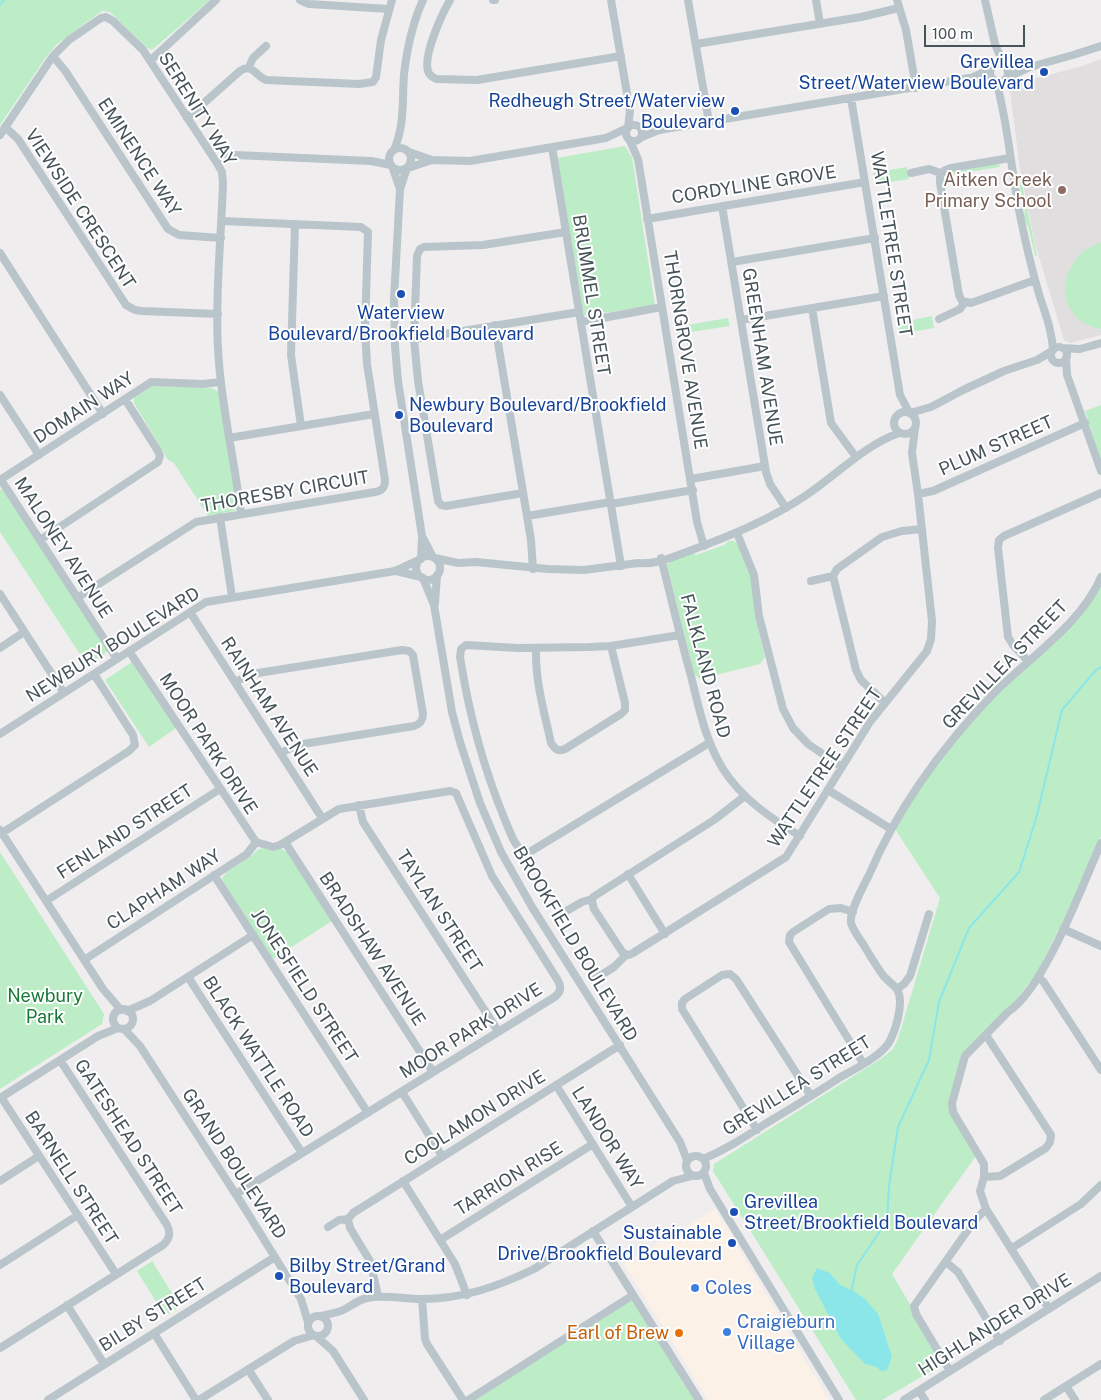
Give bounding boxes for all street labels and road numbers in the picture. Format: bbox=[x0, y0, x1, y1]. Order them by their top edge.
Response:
street label: SERENITY WAY bbox=[153, 48, 241, 170]
street label: EMINENCE WAY bbox=[93, 94, 185, 220]
street label: VIEWSIDE CRESCENT bbox=[20, 125, 140, 293]
street label: WATTLETREE STREET bbox=[866, 150, 916, 338]
street label: CORDYLINE GROVE bbox=[670, 161, 838, 209]
street label: BRUMMEL STREET bbox=[568, 213, 614, 377]
street label: THORNGROVE AVENUE bbox=[659, 249, 711, 451]
street label: GREENHAM AVENUE bbox=[737, 267, 787, 447]
street label: DOMAIN WAY bbox=[30, 368, 138, 448]
street label: PLUM STREET bbox=[936, 411, 1056, 481]
street label: THORESBY CIRCUIT bbox=[199, 467, 371, 517]
street label: MALONEY AVENUE bbox=[9, 473, 117, 623]
street label: NEWBURY BOULEVARD bbox=[22, 583, 204, 707]
street label: FALKLAND ROAD bbox=[675, 591, 735, 741]
street label: GREVILLEA STREET bbox=[938, 596, 1072, 734]
street label: RAINHAM AVENUE bbox=[216, 633, 322, 781]
street label: MOOR PARK DRIVE bbox=[154, 669, 262, 819]
street label: WATTLETREE STREET bbox=[764, 684, 886, 852]
street label: FENLAND STREET bbox=[53, 780, 197, 884]
street label: BROOKFIELD BOULEVARD bbox=[508, 843, 642, 1045]
street label: CLAPHAM WAY bbox=[103, 845, 225, 935]
street label: TAYLAN STREET bbox=[392, 846, 486, 976]
street label: BRADSHAW AVENUE bbox=[314, 868, 430, 1030]
street label: JONESFIELD STREET bbox=[246, 905, 362, 1067]
street label: BLACK WATTLE ROAD bbox=[198, 972, 318, 1142]
street label: MOOR PARK DRIVE bbox=[396, 978, 546, 1084]
street label: GREVILLEA STREET bbox=[719, 1032, 875, 1140]
street label: GATESHEAD STREET bbox=[70, 1055, 186, 1219]
street label: COOLAMON DRIVE bbox=[400, 1066, 550, 1170]
street label: LANDOR WAY bbox=[567, 1083, 647, 1193]
street label: GRAND BOULEVARD bbox=[177, 1085, 291, 1243]
street label: BARNELL STREET bbox=[20, 1107, 122, 1249]
street label: TARRION RISE bbox=[451, 1137, 567, 1221]
street label: HIGHLANDER DRIVE bbox=[915, 1269, 1075, 1381]
street label: BILBY STREET bbox=[95, 1273, 211, 1357]

